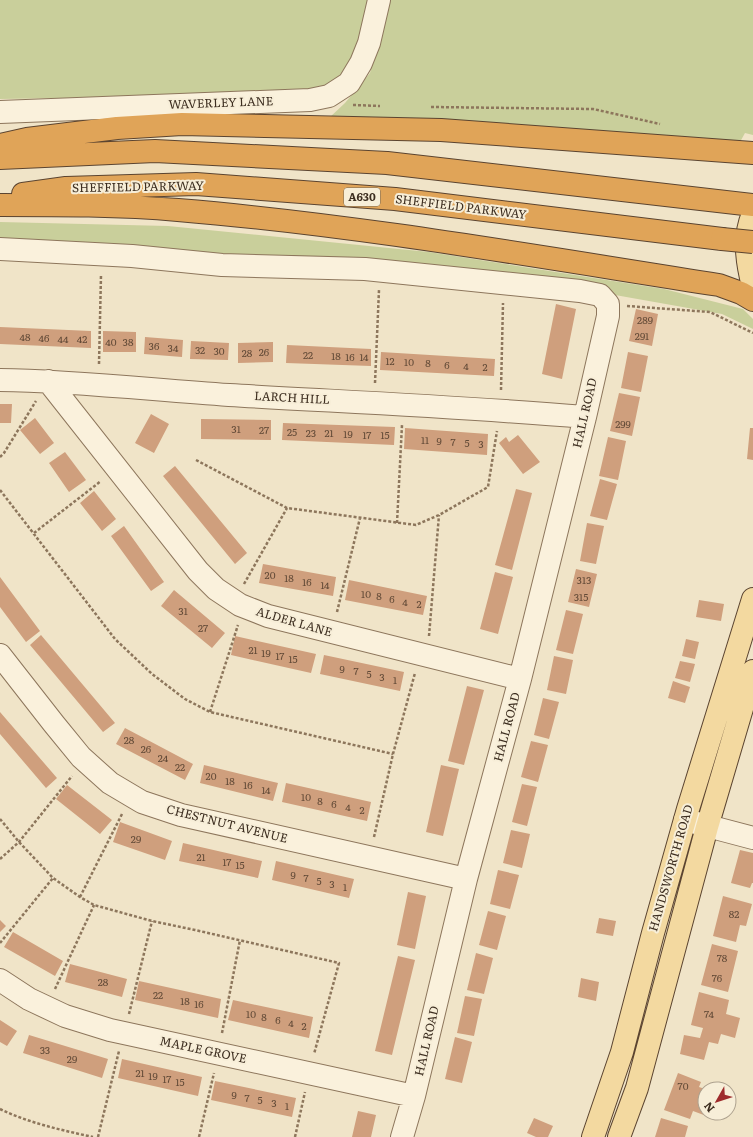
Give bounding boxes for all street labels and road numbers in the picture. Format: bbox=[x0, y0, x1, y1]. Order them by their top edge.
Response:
street label: WAVERLEY LANE bbox=[168, 91, 274, 113]
street label: SHEFFIELD PARKWAY bbox=[72, 176, 205, 196]
road number: A630 bbox=[344, 188, 380, 206]
street label: SHEFFIELD PARKWAY bbox=[394, 189, 528, 223]
street label: HALL ROAD bbox=[567, 376, 601, 450]
street label: LARCH HILL bbox=[254, 386, 330, 408]
street label: ALDER LANE bbox=[254, 602, 335, 641]
street label: HALL ROAD bbox=[488, 690, 524, 764]
street label: CHESTNUT AVENUE bbox=[165, 799, 290, 847]
street label: HANDSWORTH ROAD bbox=[643, 802, 697, 933]
street label: HALL ROAD bbox=[409, 1004, 443, 1078]
street label: MAPLE GROVE bbox=[158, 1031, 249, 1067]

